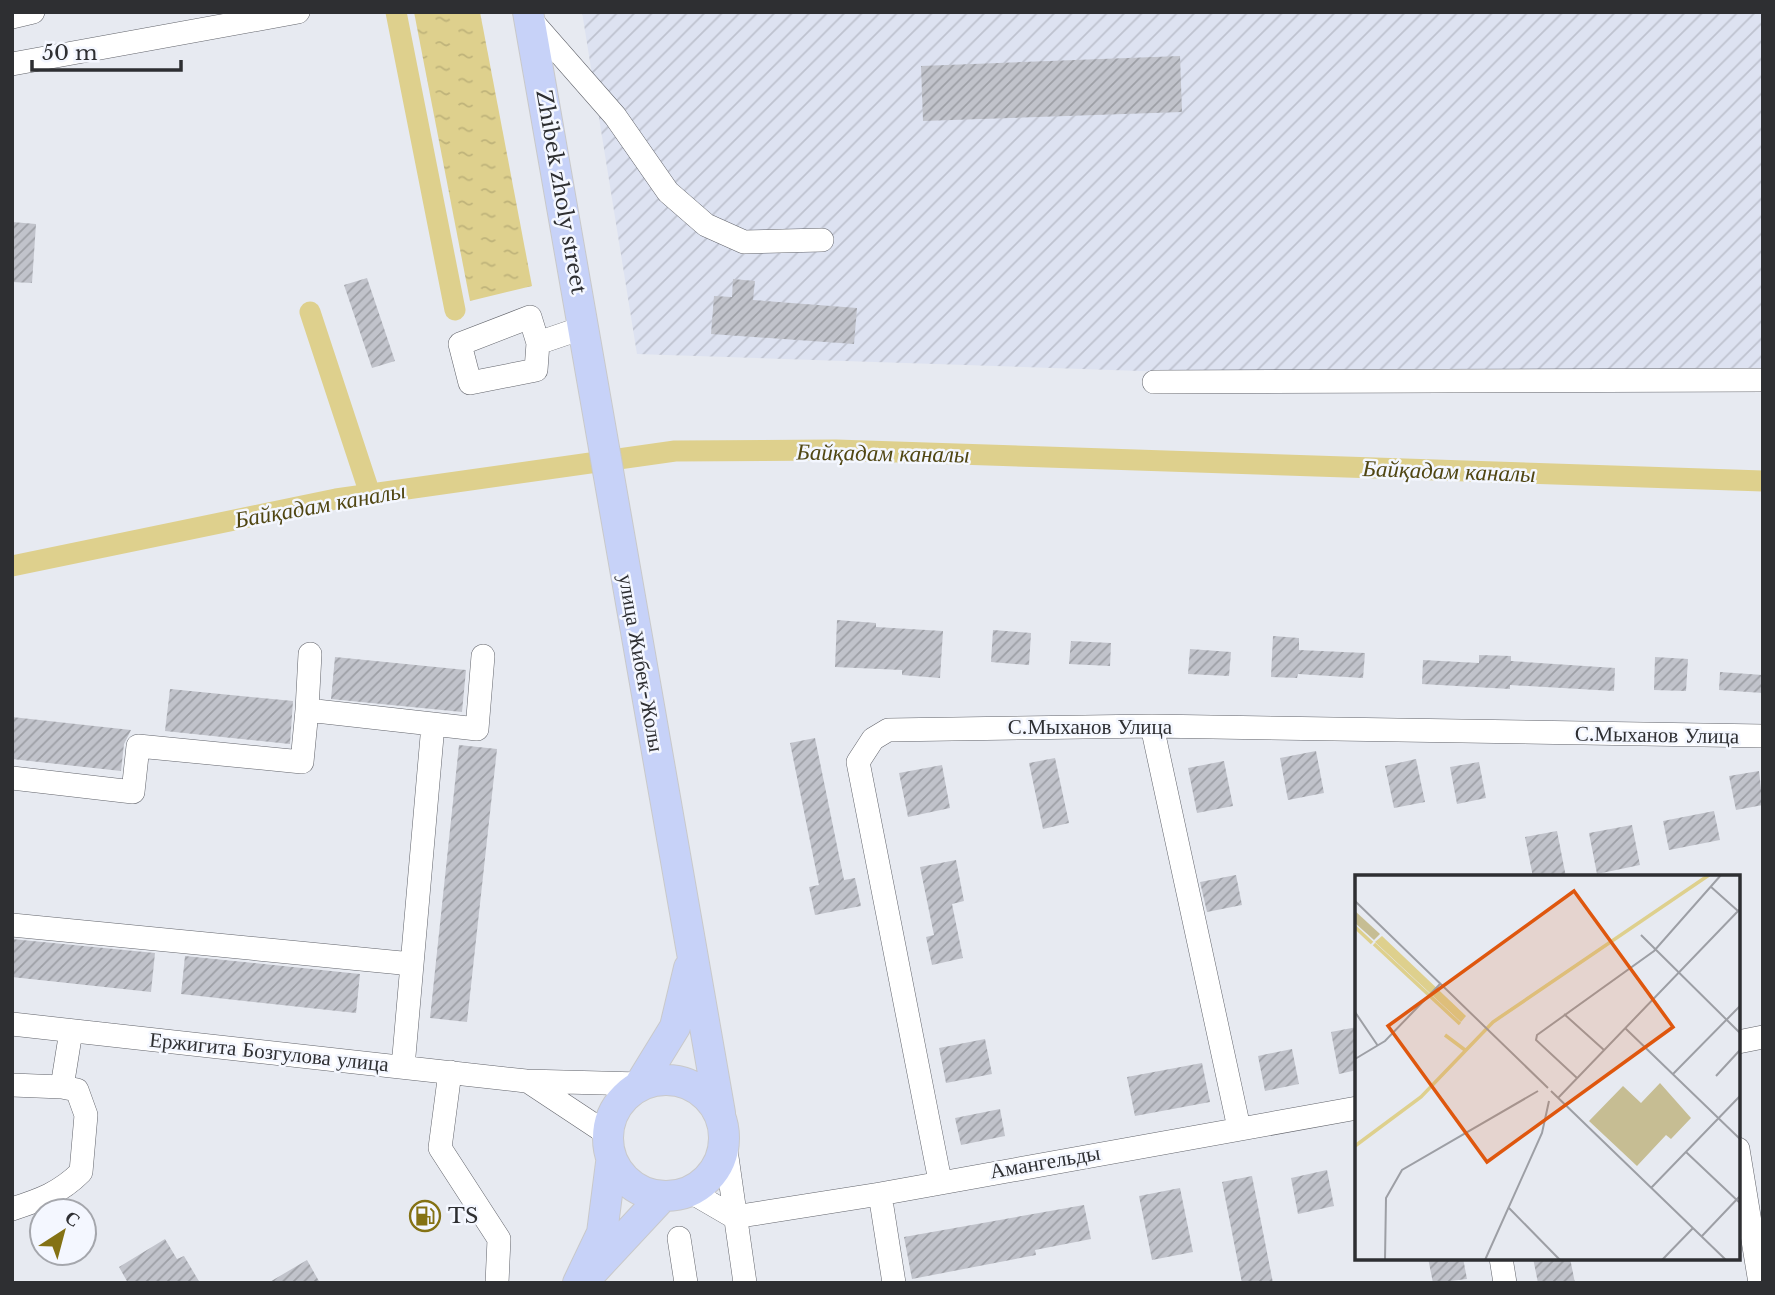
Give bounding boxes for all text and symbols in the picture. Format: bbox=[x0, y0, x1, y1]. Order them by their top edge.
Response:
scale bar bbox=[32, 28, 180, 72]
text: 50 m bbox=[42, 40, 98, 66]
street label: Zhibek zholy street bbox=[530, 88, 592, 296]
water label: Байқадам каналы bbox=[795, 437, 970, 469]
water label: Байқадам каналы bbox=[1361, 454, 1536, 488]
water label: Байқадам каналы bbox=[231, 476, 408, 534]
street label: улица Жибек-Жолы bbox=[613, 572, 669, 754]
street label: С.Мыханов Улица bbox=[1008, 714, 1173, 740]
street label: С.Мыханов Улица bbox=[1575, 721, 1740, 749]
inset map bbox=[1355, 875, 1740, 1260]
street label: Ержигита Бозгулова улица bbox=[148, 1026, 391, 1078]
street label: Амангельды bbox=[988, 1140, 1102, 1184]
north arrow bbox=[28, 1197, 98, 1267]
fuel station icon: TS bbox=[408, 1199, 442, 1233]
place label: TS bbox=[448, 1203, 478, 1229]
text: С bbox=[60, 1205, 85, 1232]

